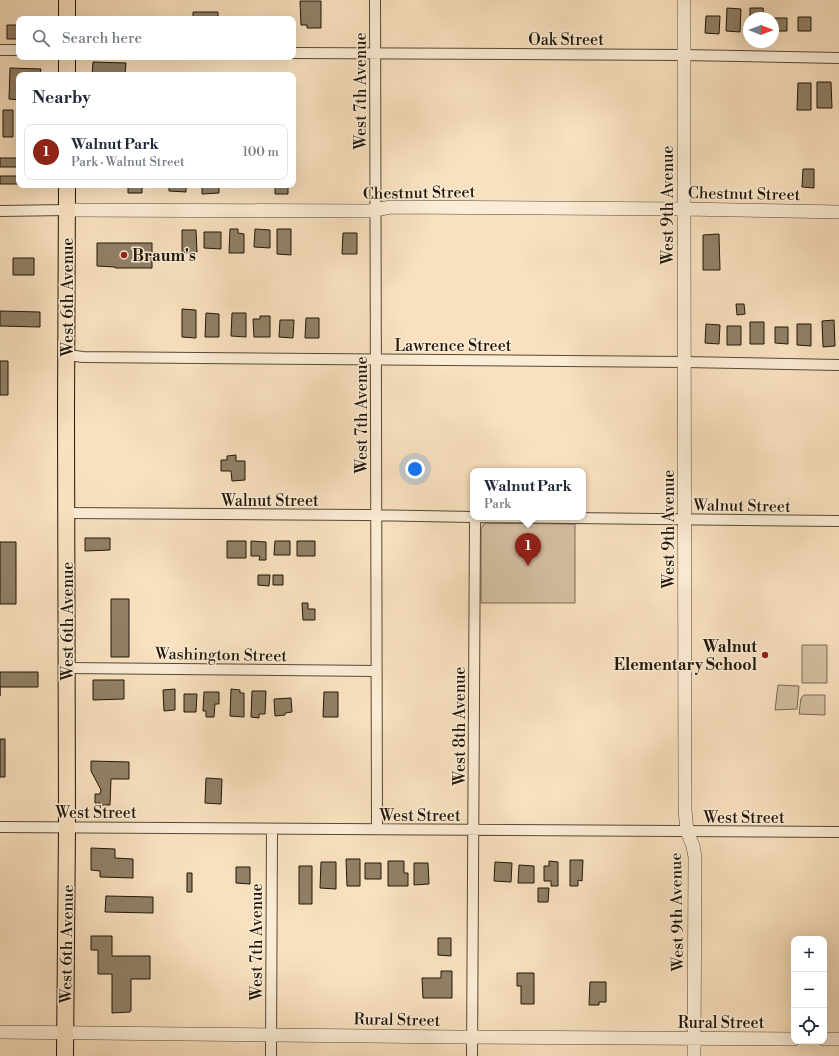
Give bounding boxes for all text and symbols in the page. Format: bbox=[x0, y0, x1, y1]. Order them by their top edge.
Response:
north arrow bbox=[743, 12, 779, 48]
search box bbox=[16, 16, 296, 60]
icon: search bbox=[30, 27, 52, 49]
text: Search here bbox=[62, 29, 142, 48]
street label: Oak Street bbox=[528, 30, 604, 50]
street label: West 7th Avenue bbox=[351, 32, 371, 151]
text: Nearby bbox=[32, 87, 91, 109]
text: Walnut Park bbox=[71, 135, 159, 154]
text: 1 bbox=[43, 144, 49, 160]
text: 100 m bbox=[243, 144, 279, 160]
street label: West 9th Avenue bbox=[658, 146, 678, 265]
text: Park · Walnut Street bbox=[71, 154, 185, 170]
street label: Chestnut Street bbox=[363, 182, 476, 204]
street label: Chestnut Street bbox=[688, 183, 801, 205]
street label: West 6th Avenue bbox=[58, 238, 78, 357]
place label: Braum's bbox=[132, 246, 196, 266]
marker: Braum's bbox=[119, 250, 129, 260]
street label: Lawrence Street bbox=[395, 336, 512, 356]
street label: West 7th Avenue bbox=[352, 356, 372, 475]
your location bbox=[405, 459, 425, 479]
popup bbox=[470, 468, 586, 520]
street label: West 9th Avenue bbox=[659, 470, 679, 589]
text: Walnut Park bbox=[484, 477, 572, 496]
street label: Walnut Street bbox=[220, 491, 319, 511]
street label: Walnut Street bbox=[692, 495, 791, 517]
text: Park bbox=[484, 496, 511, 512]
pin: 1 bbox=[515, 533, 541, 566]
street label: West 6th Avenue bbox=[58, 562, 78, 681]
place label: Walnut Elementary School bbox=[614, 637, 758, 675]
street label: Washington Street bbox=[154, 644, 287, 666]
marker: Walnut Elementary School bbox=[760, 650, 770, 660]
street label: West 8th Avenue bbox=[450, 667, 470, 786]
street label: West Street bbox=[54, 803, 137, 823]
street label: West Street bbox=[378, 806, 461, 826]
street label: West Street bbox=[702, 808, 785, 828]
street label: West 9th Avenue bbox=[666, 852, 688, 973]
street label: West 7th Avenue bbox=[247, 883, 267, 1002]
street label: West 6th Avenue bbox=[56, 884, 78, 1005]
map controls bbox=[791, 936, 827, 1044]
button: + bbox=[791, 936, 827, 972]
button: − bbox=[791, 972, 827, 1008]
button: locate bbox=[791, 1008, 827, 1044]
street label: Rural Street bbox=[354, 1009, 441, 1031]
street label: Rural Street bbox=[678, 1013, 765, 1033]

